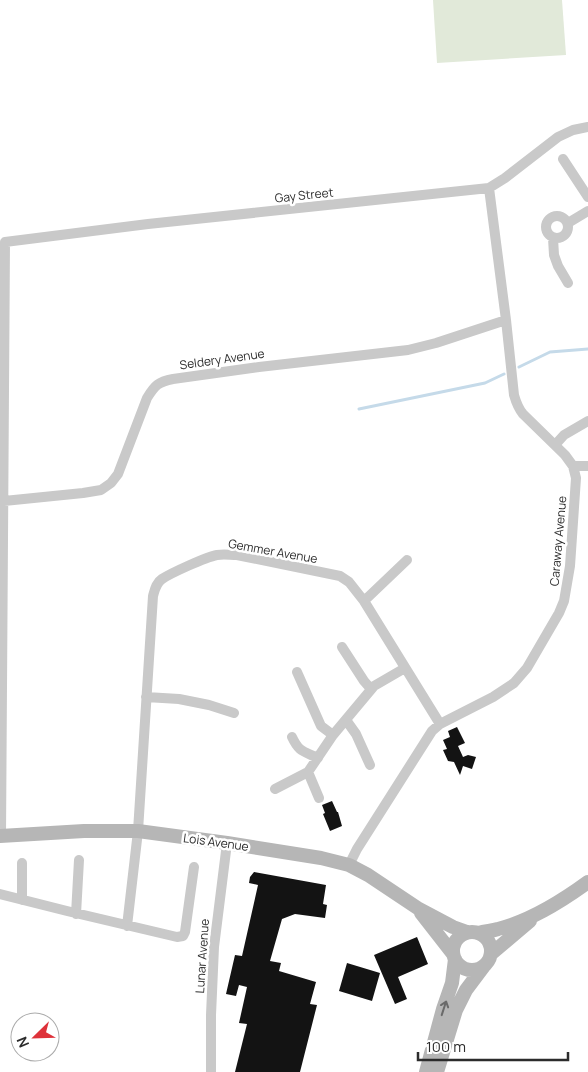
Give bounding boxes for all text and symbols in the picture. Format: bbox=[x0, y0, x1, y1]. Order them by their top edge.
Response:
street label: Gay Street bbox=[274, 183, 334, 207]
street label: Seldery Avenue bbox=[179, 345, 265, 373]
street label: Caraway Avenue bbox=[546, 495, 570, 587]
street label: Gemmer Avenue bbox=[227, 535, 319, 567]
street label: Lois Avenue bbox=[182, 829, 250, 855]
street label: Lunar Avenue bbox=[191, 918, 213, 994]
one-way arrow bbox=[440, 1001, 449, 1017]
north arrow bbox=[10, 1012, 60, 1062]
scale bar bbox=[418, 1030, 568, 1062]
text: N bbox=[12, 1034, 33, 1051]
text: 100 m bbox=[426, 1036, 466, 1057]

